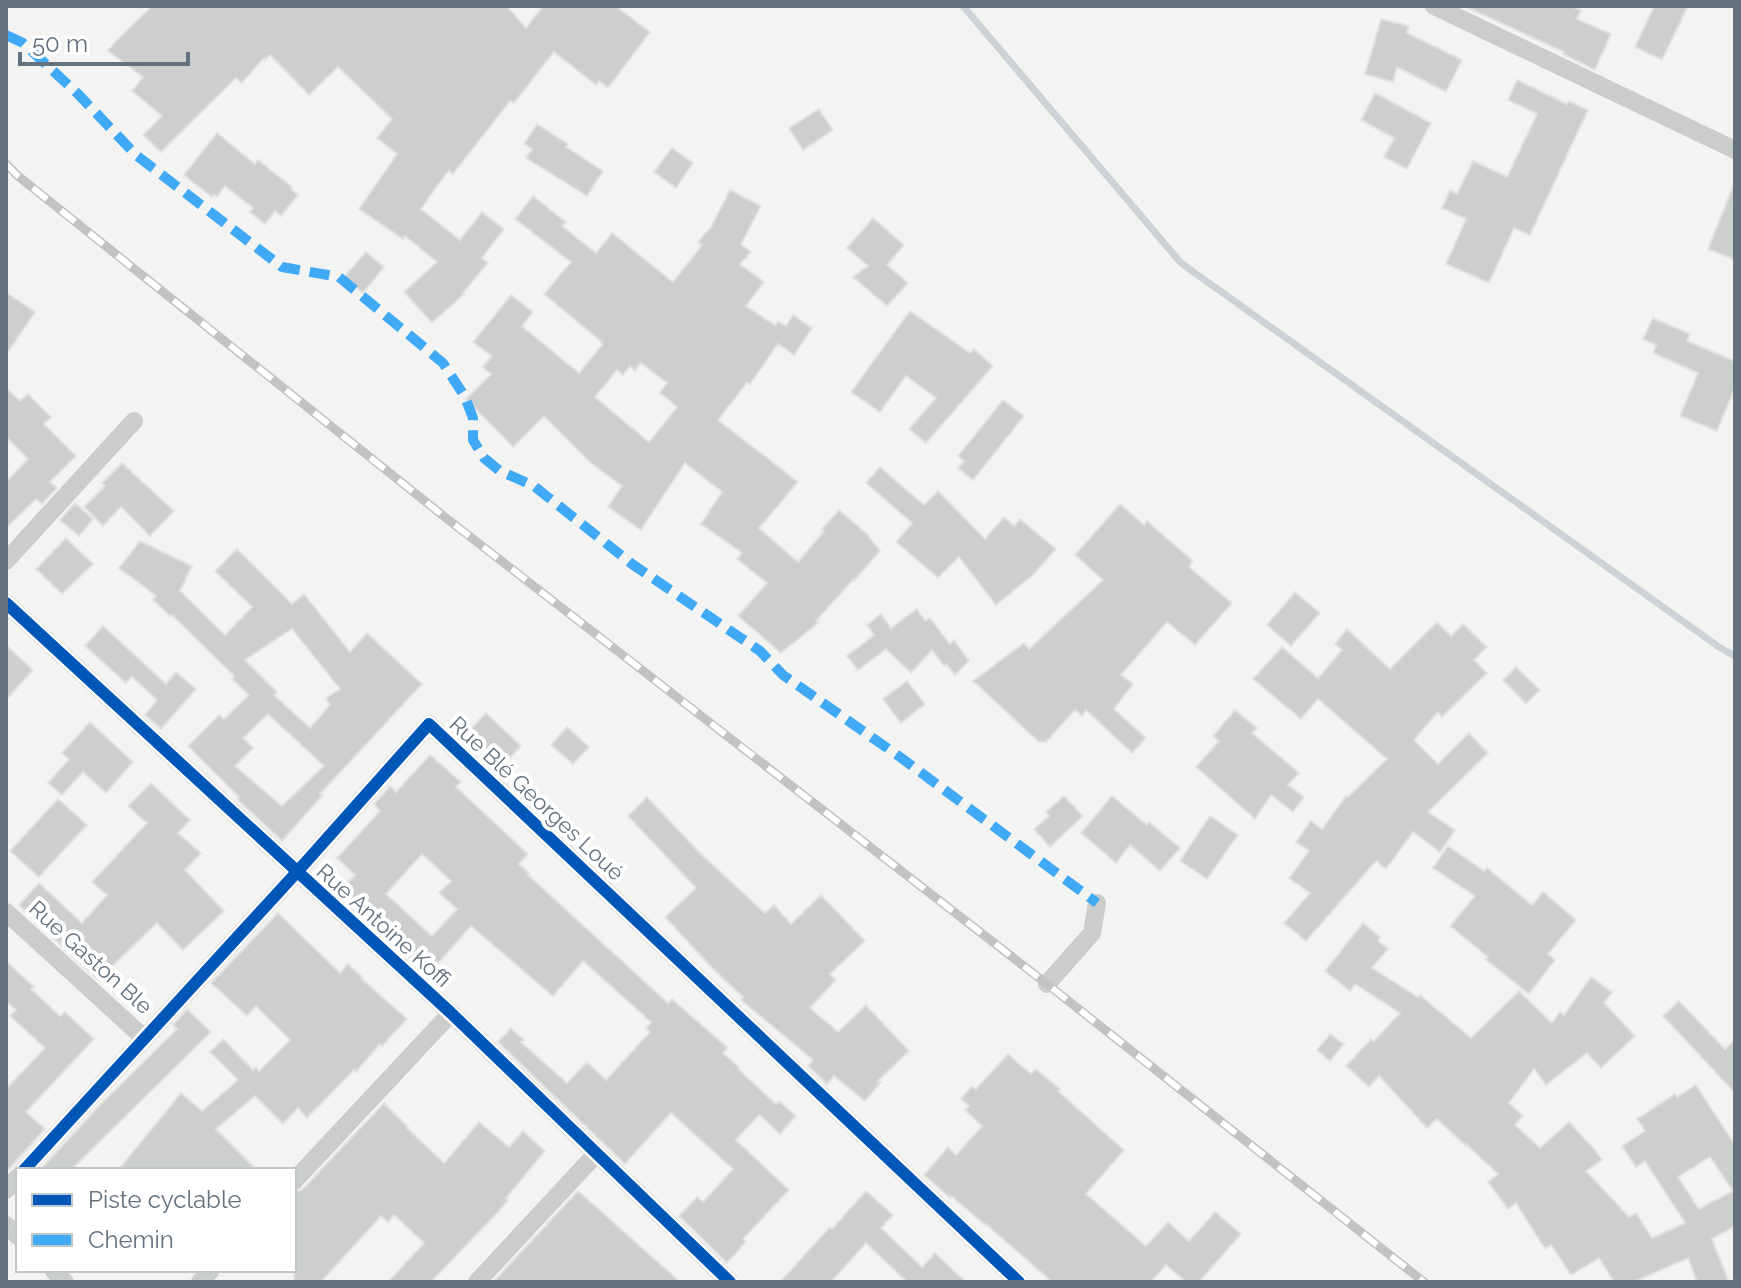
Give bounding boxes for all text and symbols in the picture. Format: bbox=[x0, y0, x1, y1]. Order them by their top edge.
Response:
scale bar bbox=[20, 16, 188, 66]
text: 50 m bbox=[32, 29, 88, 58]
street label: Rue Blé Georges Loué bbox=[445, 711, 629, 885]
street label: Rue Antoine Koffi bbox=[312, 858, 456, 992]
street label: Rue Gaston Ble bbox=[24, 895, 158, 1019]
legend bbox=[16, 1168, 296, 1272]
text: Piste cyclable bbox=[88, 1185, 242, 1214]
text: Chemin bbox=[88, 1225, 174, 1254]

